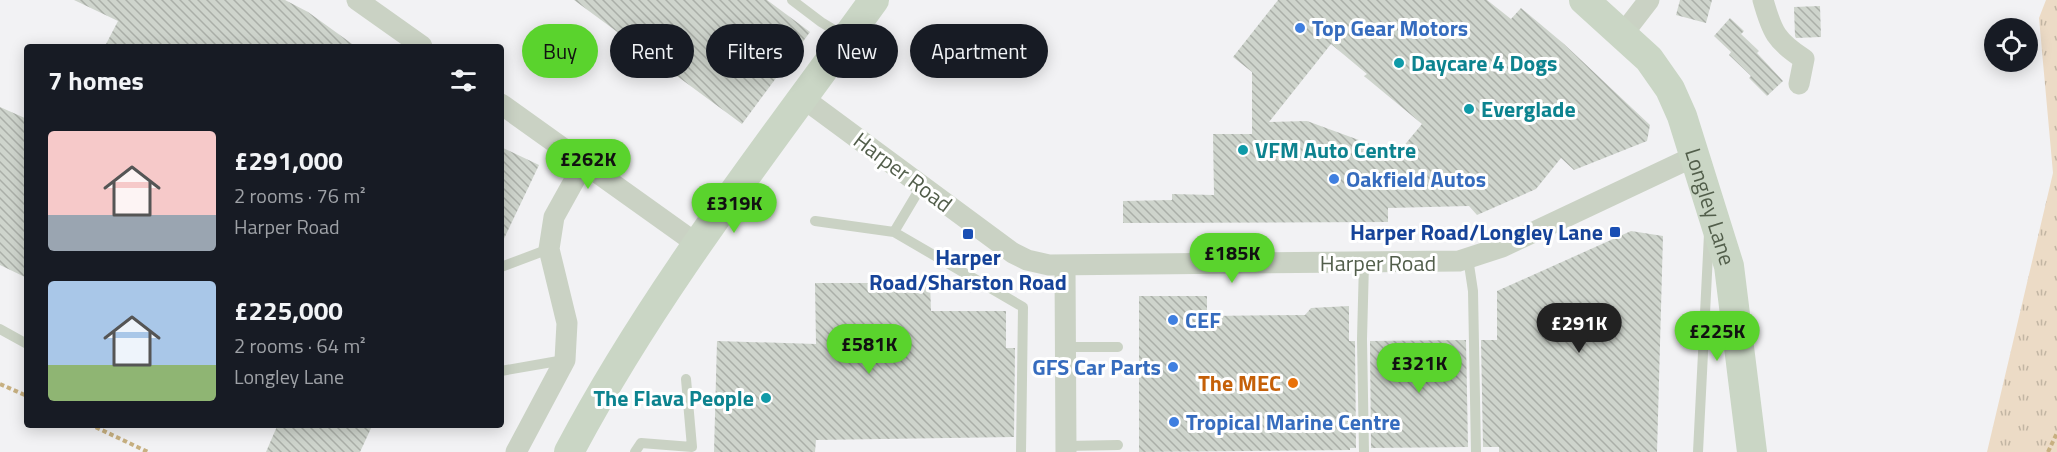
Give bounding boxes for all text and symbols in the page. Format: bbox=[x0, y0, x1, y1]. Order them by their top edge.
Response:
place label: Top Gear Motors bbox=[1312, 11, 1468, 45]
map controls bbox=[1984, 18, 2038, 72]
button: locate bbox=[1984, 18, 2038, 72]
marker: Top Gear Motors bbox=[1293, 21, 1307, 35]
chip: Buy bbox=[522, 24, 598, 78]
chip: Rent bbox=[610, 24, 694, 78]
chip: Filters bbox=[706, 24, 804, 78]
chip: New bbox=[816, 24, 898, 78]
chip: Apartment bbox=[910, 24, 1048, 78]
place label: Daycare 4 Dogs bbox=[1411, 46, 1557, 80]
marker: Daycare 4 Dogs bbox=[1392, 56, 1406, 70]
text: 7 homes bbox=[48, 61, 144, 100]
icon: filters bbox=[447, 64, 480, 97]
place label: Everglade bbox=[1481, 92, 1576, 126]
marker: Everglade bbox=[1462, 102, 1476, 116]
street label: Harper Road bbox=[846, 123, 960, 221]
place label: VFM Auto Centre bbox=[1255, 133, 1416, 167]
pin: £262K bbox=[546, 139, 630, 190]
text: £291,000 bbox=[234, 141, 343, 180]
text: £262K bbox=[560, 143, 616, 174]
marker: VFM Auto Centre bbox=[1236, 143, 1250, 157]
street label: Longley Lane bbox=[1676, 144, 1745, 270]
icon: home bbox=[96, 155, 168, 227]
place label: Oakfield Autos bbox=[1346, 162, 1486, 196]
marker: Oakfield Autos bbox=[1327, 172, 1341, 186]
text: 2 rooms · 76 m² bbox=[234, 180, 366, 211]
pin: £319K bbox=[692, 183, 776, 234]
text: £319K bbox=[706, 187, 762, 218]
text: Harper Road bbox=[234, 211, 340, 242]
place label: Harper Road/Longley Lane bbox=[1350, 215, 1603, 249]
marker: Harper Road/Longley Lane bbox=[1608, 225, 1622, 239]
marker: Harper Road/Sharston Road bbox=[961, 227, 975, 241]
pin: £185K bbox=[1190, 233, 1274, 284]
text: £185K bbox=[1204, 237, 1260, 268]
place label: Harper Road/Sharston Road bbox=[869, 240, 1067, 299]
street label: Harper Road bbox=[1320, 246, 1436, 280]
text: £225,000 bbox=[234, 291, 343, 330]
place label: CEF bbox=[1185, 303, 1221, 337]
pin: £291K bbox=[1537, 303, 1621, 354]
icon: home bbox=[96, 305, 168, 377]
text: £291K bbox=[1551, 307, 1607, 338]
pin: £225K bbox=[1675, 311, 1759, 362]
marker: CEF bbox=[1166, 313, 1180, 327]
text: £225K bbox=[1689, 315, 1745, 346]
pin: £581K bbox=[827, 324, 911, 375]
text: £581K bbox=[841, 328, 897, 359]
text: 2 rooms · 64 m² bbox=[234, 330, 366, 361]
pin: £321K bbox=[1377, 343, 1461, 394]
text: £321K bbox=[1391, 347, 1447, 378]
place label: GFS Car Parts bbox=[1032, 350, 1161, 384]
marker: GFS Car Parts bbox=[1166, 360, 1180, 374]
text: Longley Lane bbox=[234, 361, 344, 392]
place label: The MEC bbox=[1198, 366, 1281, 400]
marker: The MEC bbox=[1286, 376, 1300, 390]
place label: The Flava People bbox=[594, 381, 754, 415]
marker: The Flava People bbox=[759, 391, 773, 405]
place label: Tropical Marine Centre bbox=[1186, 405, 1401, 439]
marker: Tropical Marine Centre bbox=[1167, 415, 1181, 429]

